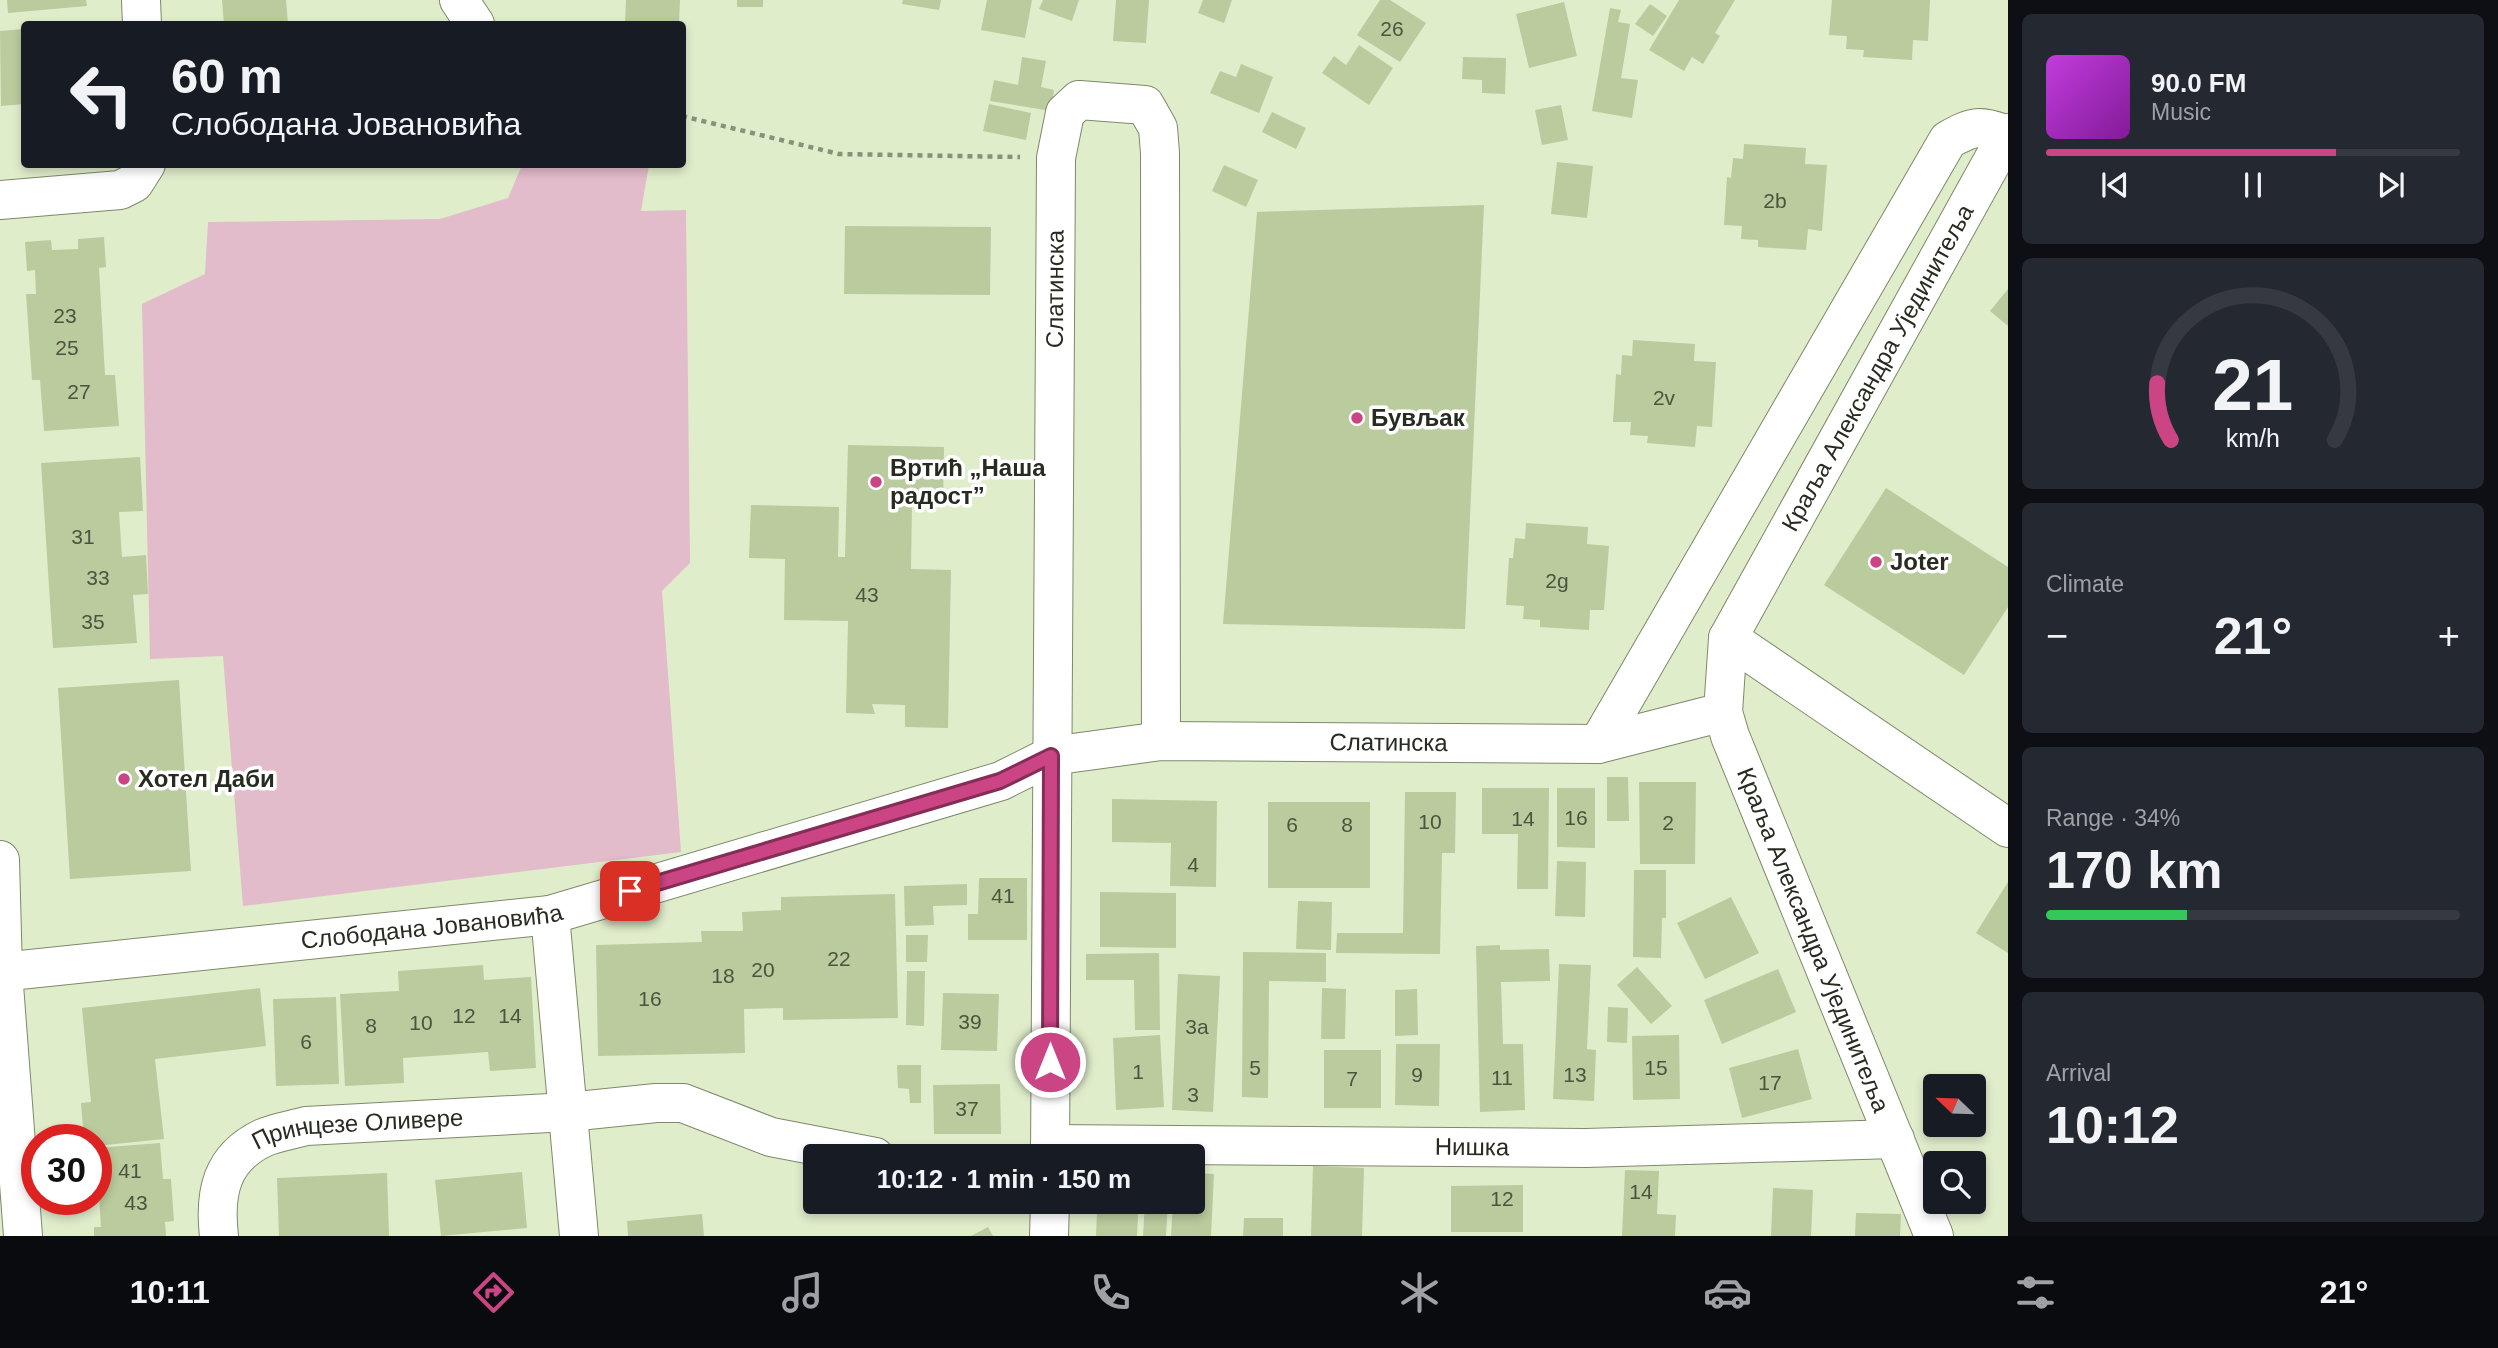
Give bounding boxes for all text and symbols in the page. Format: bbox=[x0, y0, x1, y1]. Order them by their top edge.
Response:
house number: 26 bbox=[1380, 17, 1404, 40]
icon: left bbox=[56, 49, 147, 140]
text: 60 m bbox=[171, 49, 283, 103]
text: 90.0 FM bbox=[2151, 68, 2246, 98]
text: Music bbox=[2151, 99, 2211, 125]
text: Слободана Јовановића bbox=[171, 106, 521, 142]
icon: previous bbox=[2096, 166, 2134, 204]
icon: pause bbox=[2234, 166, 2272, 204]
icon: next bbox=[2372, 166, 2410, 204]
house number: 2b bbox=[1763, 189, 1787, 212]
street label: Краља Александра Ујединитеља bbox=[1776, 199, 1979, 536]
street label: Слатинска bbox=[1041, 229, 1069, 348]
house number: 23 bbox=[53, 304, 77, 327]
house number: 25 bbox=[55, 336, 79, 359]
text: 21 bbox=[2213, 344, 2293, 425]
house number: 27 bbox=[67, 380, 91, 403]
house number: 2v bbox=[1653, 386, 1676, 409]
place label: Бувљак bbox=[1371, 404, 1466, 431]
marker: Бувљак bbox=[1349, 410, 1365, 426]
text: km/h bbox=[2226, 423, 2280, 451]
place label: Вртић „Наша радост” bbox=[890, 454, 1046, 509]
marker: Вртић „Наша радост” bbox=[868, 474, 884, 490]
house number: 31 bbox=[71, 525, 95, 548]
place label: Joter bbox=[1890, 548, 1949, 575]
marker: Joter bbox=[1868, 554, 1884, 570]
house number: 33 bbox=[86, 566, 110, 589]
house number: 2g bbox=[1545, 569, 1569, 592]
text: Climate bbox=[2046, 571, 2124, 597]
house number: 43 bbox=[855, 583, 879, 606]
text: 21° bbox=[2214, 607, 2292, 665]
house number: 35 bbox=[81, 610, 105, 633]
text: − bbox=[2046, 615, 2068, 657]
text: + bbox=[2438, 615, 2460, 657]
street label: Слатинска bbox=[1329, 728, 1449, 756]
street label: Краља Александра Ујединитеља bbox=[1732, 764, 1895, 1117]
place label: Хотел Даби bbox=[138, 765, 275, 792]
marker: Хотел Даби bbox=[116, 771, 132, 787]
text: Range · 34% bbox=[2046, 805, 2180, 831]
house number: 16 bbox=[1564, 806, 1588, 829]
house number: 14 bbox=[1511, 807, 1535, 830]
house number: 10 bbox=[1418, 810, 1442, 833]
house number: 2 bbox=[1662, 811, 1674, 834]
house number: 6 bbox=[1286, 813, 1298, 836]
house number: 8 bbox=[1341, 813, 1353, 836]
text: 170 km bbox=[2046, 841, 2222, 899]
house number: 4 bbox=[1187, 853, 1199, 876]
pin bbox=[600, 861, 660, 921]
icon: arrive bbox=[611, 872, 649, 910]
house number: 41 bbox=[991, 884, 1015, 907]
street label: Слободана Јовановића bbox=[299, 898, 566, 954]
house number: 22 bbox=[827, 947, 851, 970]
house number: 20 bbox=[751, 958, 775, 981]
house number: 18 bbox=[711, 964, 735, 987]
house number: 16 bbox=[638, 987, 662, 1010]
house number: 12 bbox=[452, 1004, 476, 1027]
house number: 14 bbox=[498, 1004, 522, 1027]
house number: 39 bbox=[958, 1010, 982, 1033]
house number: 10 bbox=[409, 1011, 433, 1034]
house number: 8 bbox=[365, 1014, 377, 1037]
house number: 3a bbox=[1185, 1015, 1209, 1038]
position arrow bbox=[1013, 1025, 1087, 1099]
house number: 6 bbox=[300, 1030, 312, 1053]
house number: 5 bbox=[1249, 1056, 1261, 1079]
house number: 15 bbox=[1644, 1056, 1668, 1079]
house number: 1 bbox=[1132, 1060, 1144, 1083]
text: Arrival bbox=[2046, 1060, 2111, 1086]
house number: 9 bbox=[1411, 1063, 1423, 1086]
house number: 13 bbox=[1563, 1063, 1587, 1086]
house number: 11 bbox=[1491, 1066, 1513, 1089]
house number: 7 bbox=[1346, 1067, 1358, 1090]
house number: 17 bbox=[1758, 1071, 1782, 1094]
north arrow bbox=[1923, 1074, 1986, 1138]
map controls bbox=[1923, 1074, 1986, 1214]
house number: 3 bbox=[1187, 1083, 1199, 1106]
text: 10:12 bbox=[2046, 1096, 2179, 1154]
house number: 37 bbox=[955, 1097, 979, 1120]
street label: Принцезе Оливере bbox=[247, 1104, 464, 1154]
speed limit sign: 30 bbox=[21, 1124, 112, 1215]
street label: Нишка bbox=[1435, 1133, 1510, 1160]
button: search bbox=[1923, 1151, 1986, 1214]
house number: 41 bbox=[118, 1159, 142, 1182]
text: 10:12 · 1 min · 150 m bbox=[877, 1164, 1131, 1194]
house number: 14 bbox=[1629, 1180, 1653, 1203]
house number: 12 bbox=[1490, 1187, 1514, 1210]
house number: 43 bbox=[124, 1191, 148, 1214]
icon: directions bbox=[469, 1268, 518, 1317]
icon: music bbox=[778, 1268, 827, 1317]
icon: phone bbox=[1086, 1268, 1135, 1317]
icon: climate bbox=[1395, 1268, 1444, 1317]
icon: car bbox=[1703, 1268, 1752, 1317]
icon: filters bbox=[2011, 1268, 2060, 1317]
text: 10:11 bbox=[130, 1274, 210, 1310]
text: 21° bbox=[2320, 1274, 2368, 1310]

